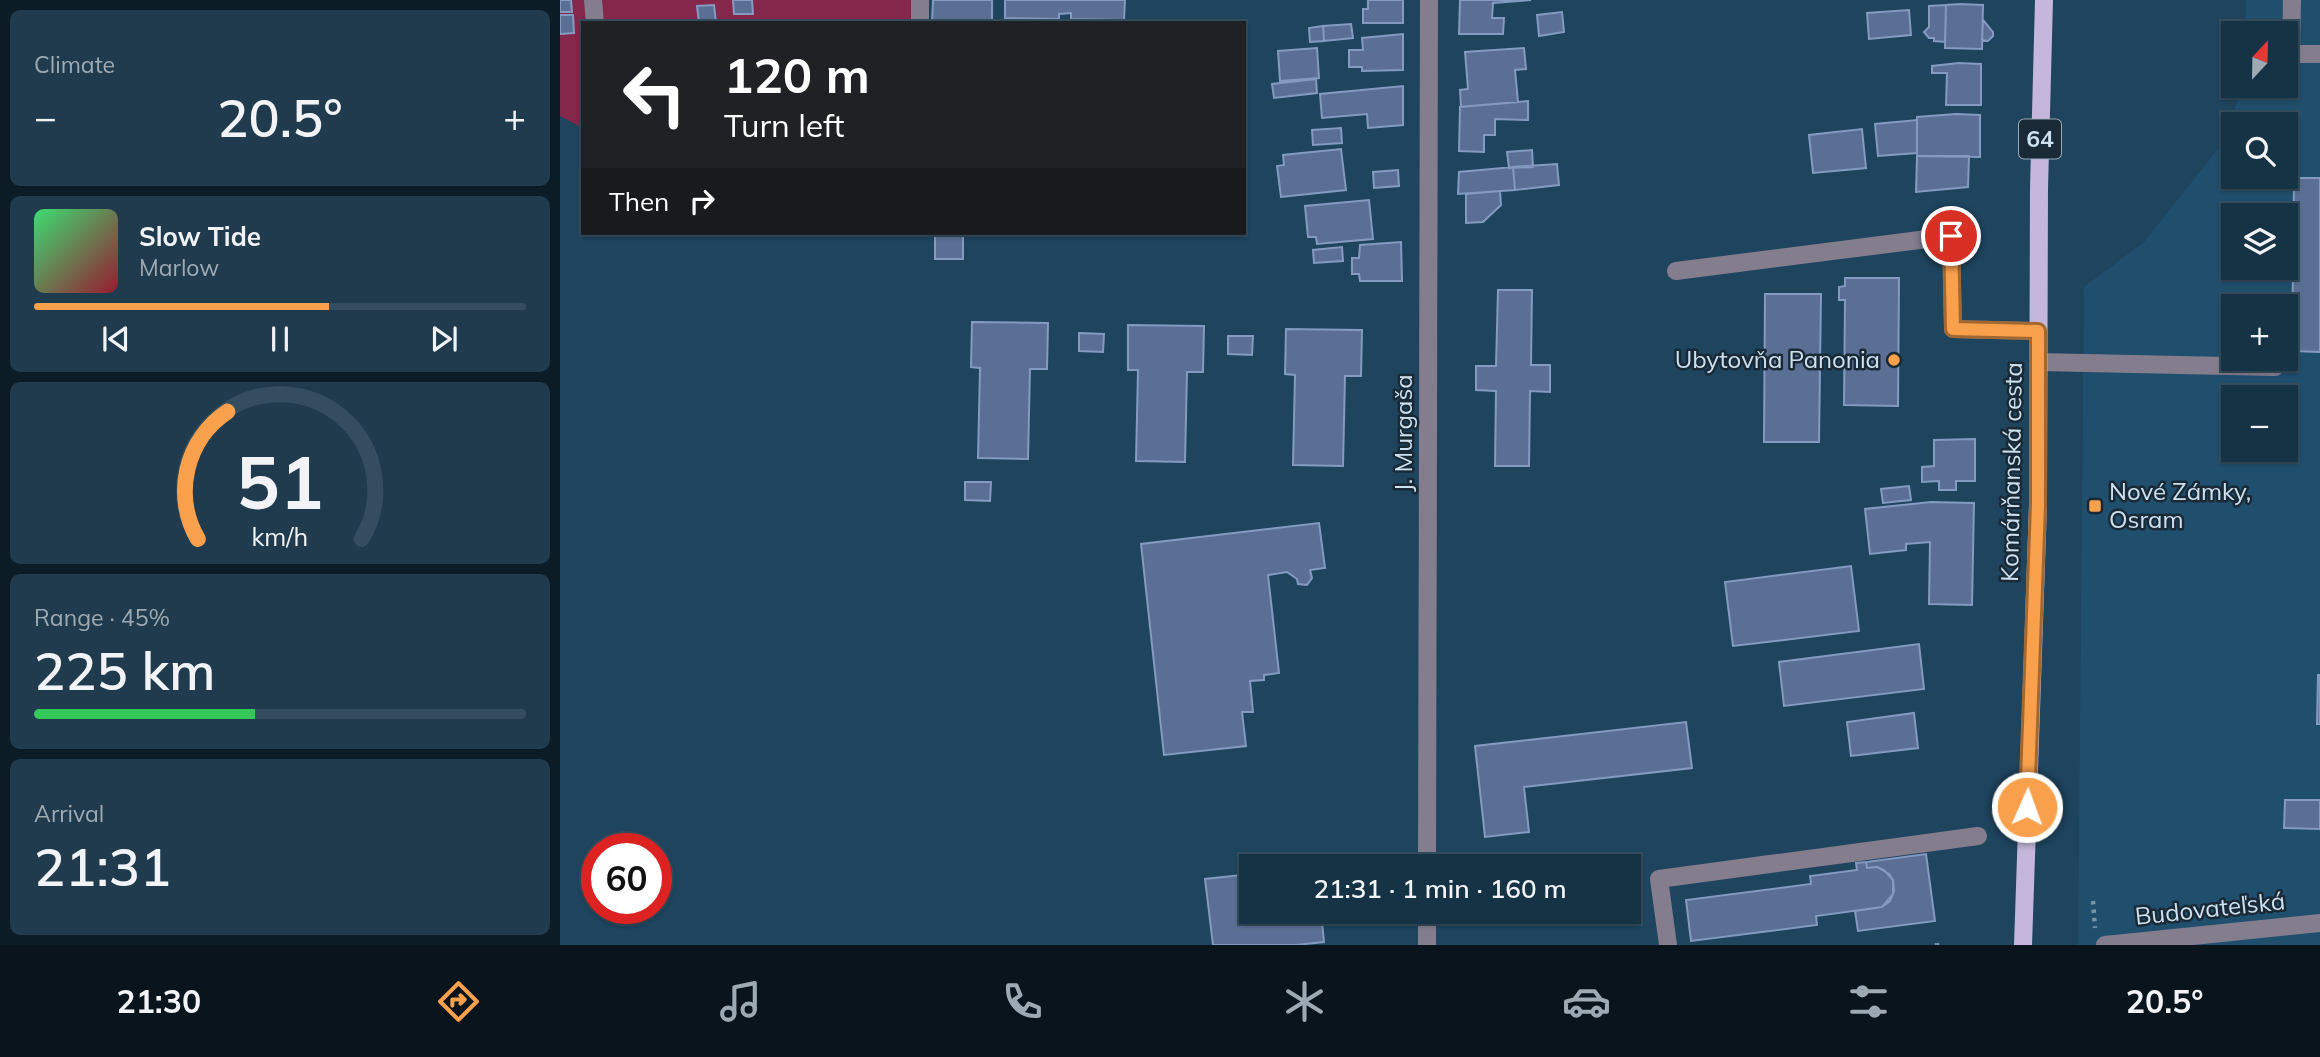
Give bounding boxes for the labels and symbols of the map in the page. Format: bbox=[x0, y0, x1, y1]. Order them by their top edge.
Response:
north arrow bbox=[2221, 21, 2298, 98]
road number: 64 bbox=[2019, 120, 2061, 158]
pin bbox=[1921, 206, 1981, 266]
place label: Ubytovňa Panonia bbox=[1675, 344, 1880, 374]
marker: Ubytovňa Panonia bbox=[1886, 352, 1902, 368]
street label: Komárňanská cesta bbox=[1994, 362, 2028, 582]
street label: J. Murgaša bbox=[1388, 374, 1418, 492]
place label: Nové Zámky, Osram bbox=[2109, 476, 2251, 534]
marker: Nové Zámky, Osram bbox=[2087, 498, 2103, 514]
position arrow bbox=[1990, 770, 2064, 844]
speed limit sign: 60 bbox=[581, 833, 672, 924]
street label: Budovateľská bbox=[2133, 885, 2286, 931]

